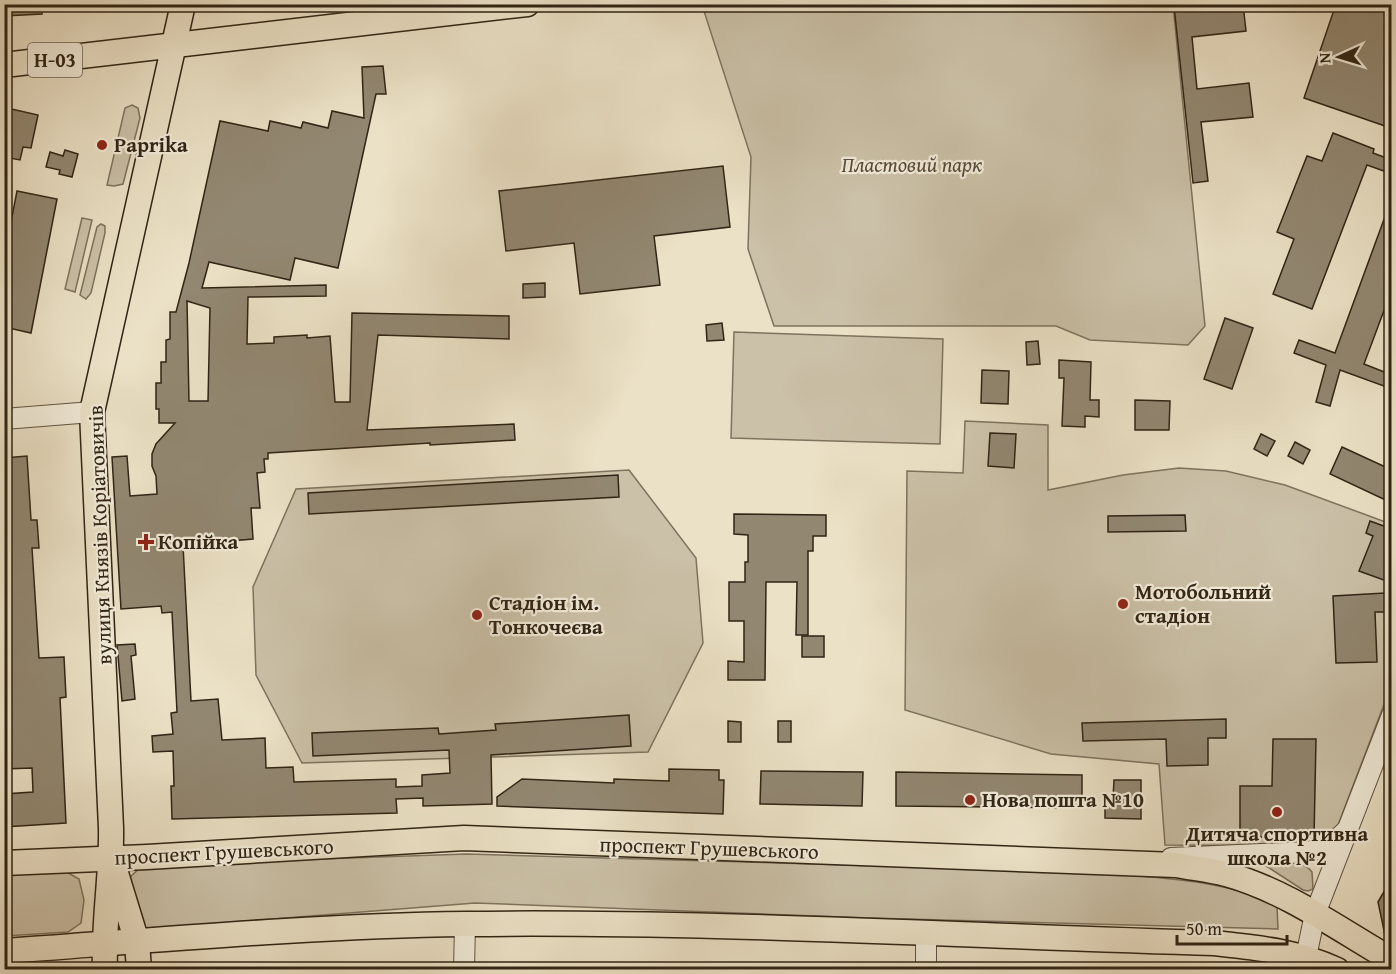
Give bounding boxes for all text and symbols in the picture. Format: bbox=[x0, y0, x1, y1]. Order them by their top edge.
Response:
north arrow bbox=[1309, 27, 1369, 87]
road number: Н-03 bbox=[28, 43, 82, 77]
text: N bbox=[1312, 52, 1336, 64]
place label: Paprika bbox=[114, 129, 188, 160]
marker: Paprika bbox=[95, 138, 109, 152]
park label: Пластовий парк bbox=[841, 149, 983, 180]
street label: вулиця Князів Коріатовичів bbox=[79, 405, 120, 665]
place label: Копійка bbox=[158, 526, 238, 557]
marker: Копійка bbox=[139, 535, 153, 549]
place label: Мотобольний стадіон bbox=[1135, 576, 1271, 631]
place label: Стадіон ім. Тонкочеєва bbox=[489, 587, 603, 642]
marker: Мотобольний стадіон bbox=[1116, 597, 1130, 611]
marker: Стадіон ім. Тонкочеєва bbox=[470, 608, 484, 622]
place label: Нова пошта №10 bbox=[982, 784, 1144, 815]
marker: Нова пошта №10 bbox=[963, 793, 977, 807]
marker: Дитяча спортивна школа №2 bbox=[1270, 805, 1284, 819]
place label: Дитяча спортивна школа №2 bbox=[1185, 818, 1368, 873]
street label: проспект Грушевського bbox=[599, 828, 819, 867]
street label: проспект Грушевського bbox=[114, 830, 334, 873]
scale bar bbox=[1177, 908, 1286, 946]
text: 50 m bbox=[1186, 915, 1222, 942]

